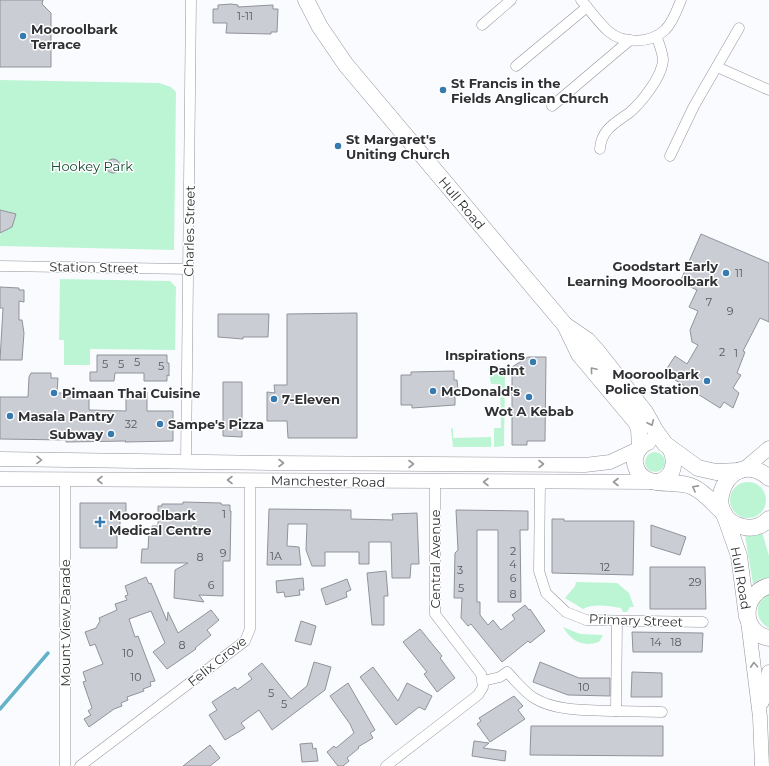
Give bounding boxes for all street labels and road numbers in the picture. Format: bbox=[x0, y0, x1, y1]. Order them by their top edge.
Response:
street label: Hull Road bbox=[435, 173, 489, 233]
street label: Charles Street bbox=[180, 185, 198, 277]
street label: Station Street bbox=[49, 258, 139, 276]
street label: Manchester Road bbox=[271, 472, 385, 490]
street label: Central Avenue bbox=[427, 509, 443, 609]
street label: Hull Road bbox=[728, 545, 754, 611]
street label: Mount View Parade bbox=[57, 559, 73, 687]
street label: Primary Street bbox=[589, 610, 683, 630]
street label: Felix Grove bbox=[184, 632, 250, 690]

